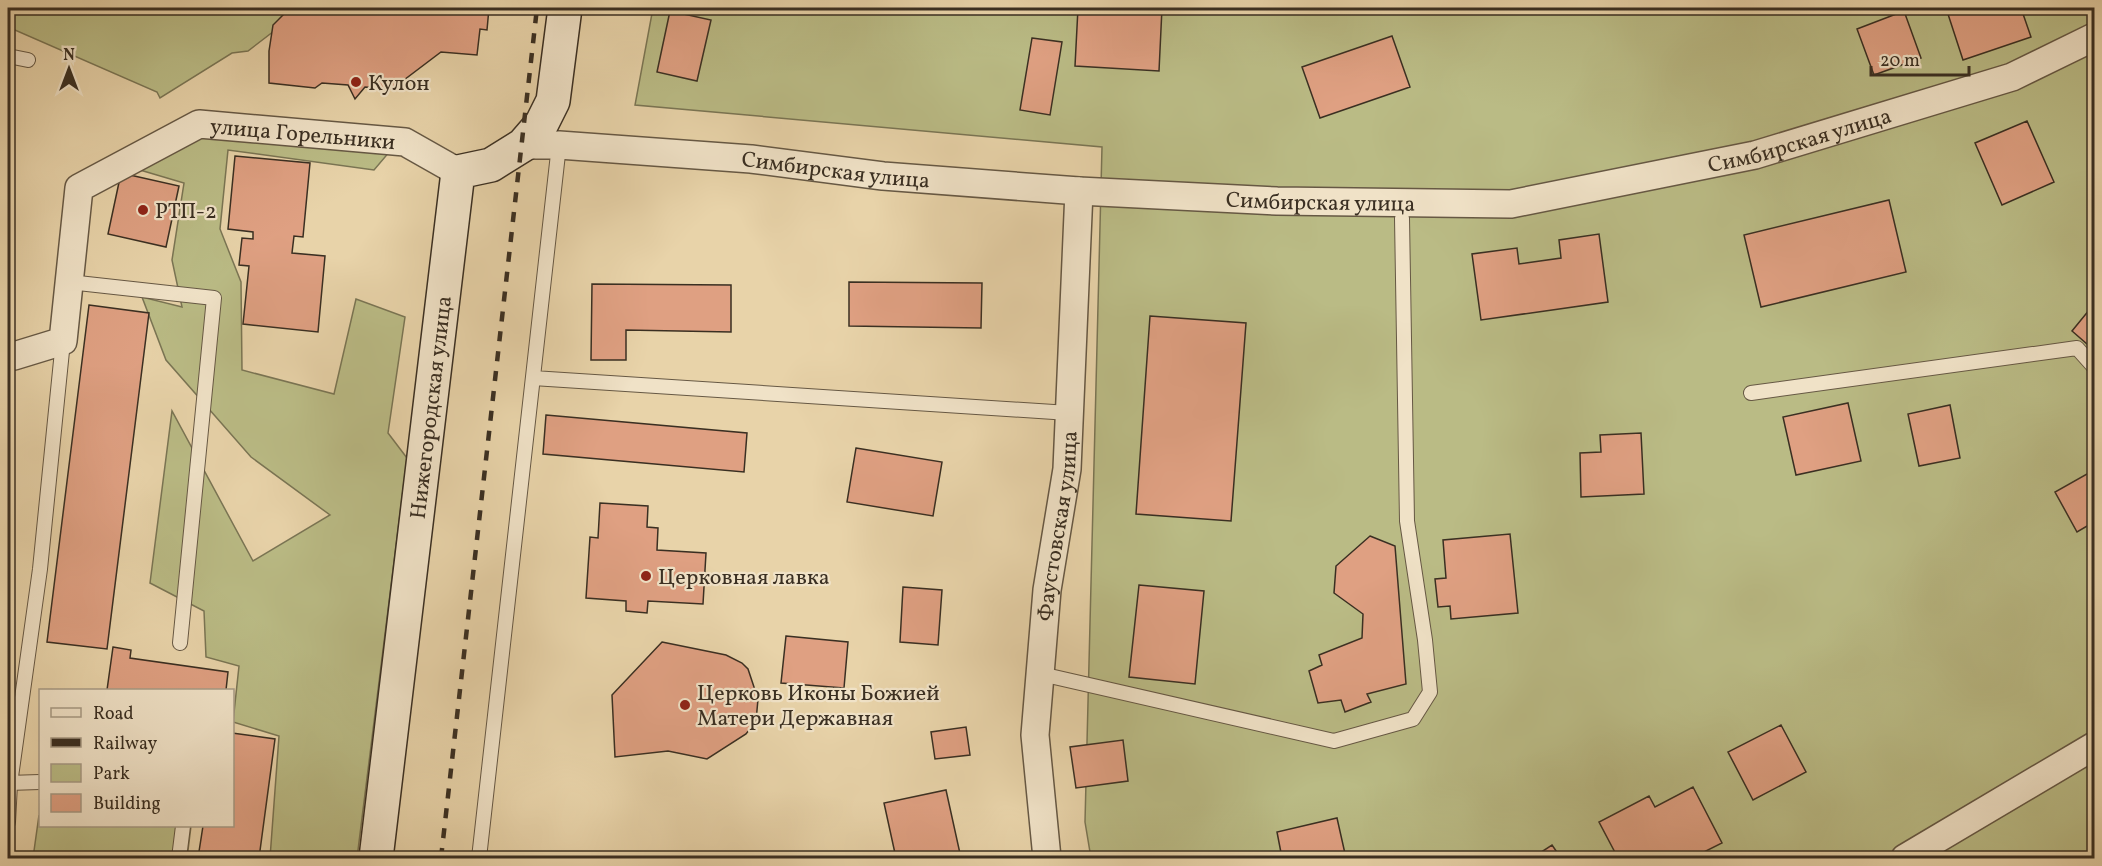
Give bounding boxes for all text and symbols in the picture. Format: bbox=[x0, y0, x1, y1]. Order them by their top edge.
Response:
north arrow bbox=[39, 39, 99, 99]
scale bar bbox=[1871, 39, 1968, 77]
text: N bbox=[63, 45, 75, 67]
text: 20 m bbox=[1880, 49, 1920, 74]
place label: Кулон bbox=[368, 69, 430, 100]
marker: Кулон bbox=[349, 75, 363, 89]
street label: Симбирская улица bbox=[1705, 101, 1896, 182]
street label: улица Горельники bbox=[209, 112, 397, 159]
street label: Симбирская улица bbox=[740, 145, 931, 198]
street label: Симбирская улица bbox=[1225, 185, 1416, 221]
place label: РТП-2 bbox=[155, 197, 217, 228]
marker: РТП-2 bbox=[136, 203, 150, 217]
street label: Нижегородская улица bbox=[404, 294, 461, 521]
street label: Фаустовская улица bbox=[1031, 430, 1087, 623]
place label: Церковная лавка bbox=[658, 563, 830, 594]
marker: Церковная лавка bbox=[639, 569, 653, 583]
place label: Церковь Иконы Божией Матери Державная bbox=[697, 679, 940, 735]
legend bbox=[39, 689, 234, 827]
marker: Церковь Иконы Божией Матери Державная bbox=[678, 698, 692, 712]
text: Road bbox=[93, 702, 134, 727]
text: Railway bbox=[93, 732, 157, 757]
text: Park bbox=[93, 762, 130, 787]
text: Building bbox=[93, 792, 161, 817]

